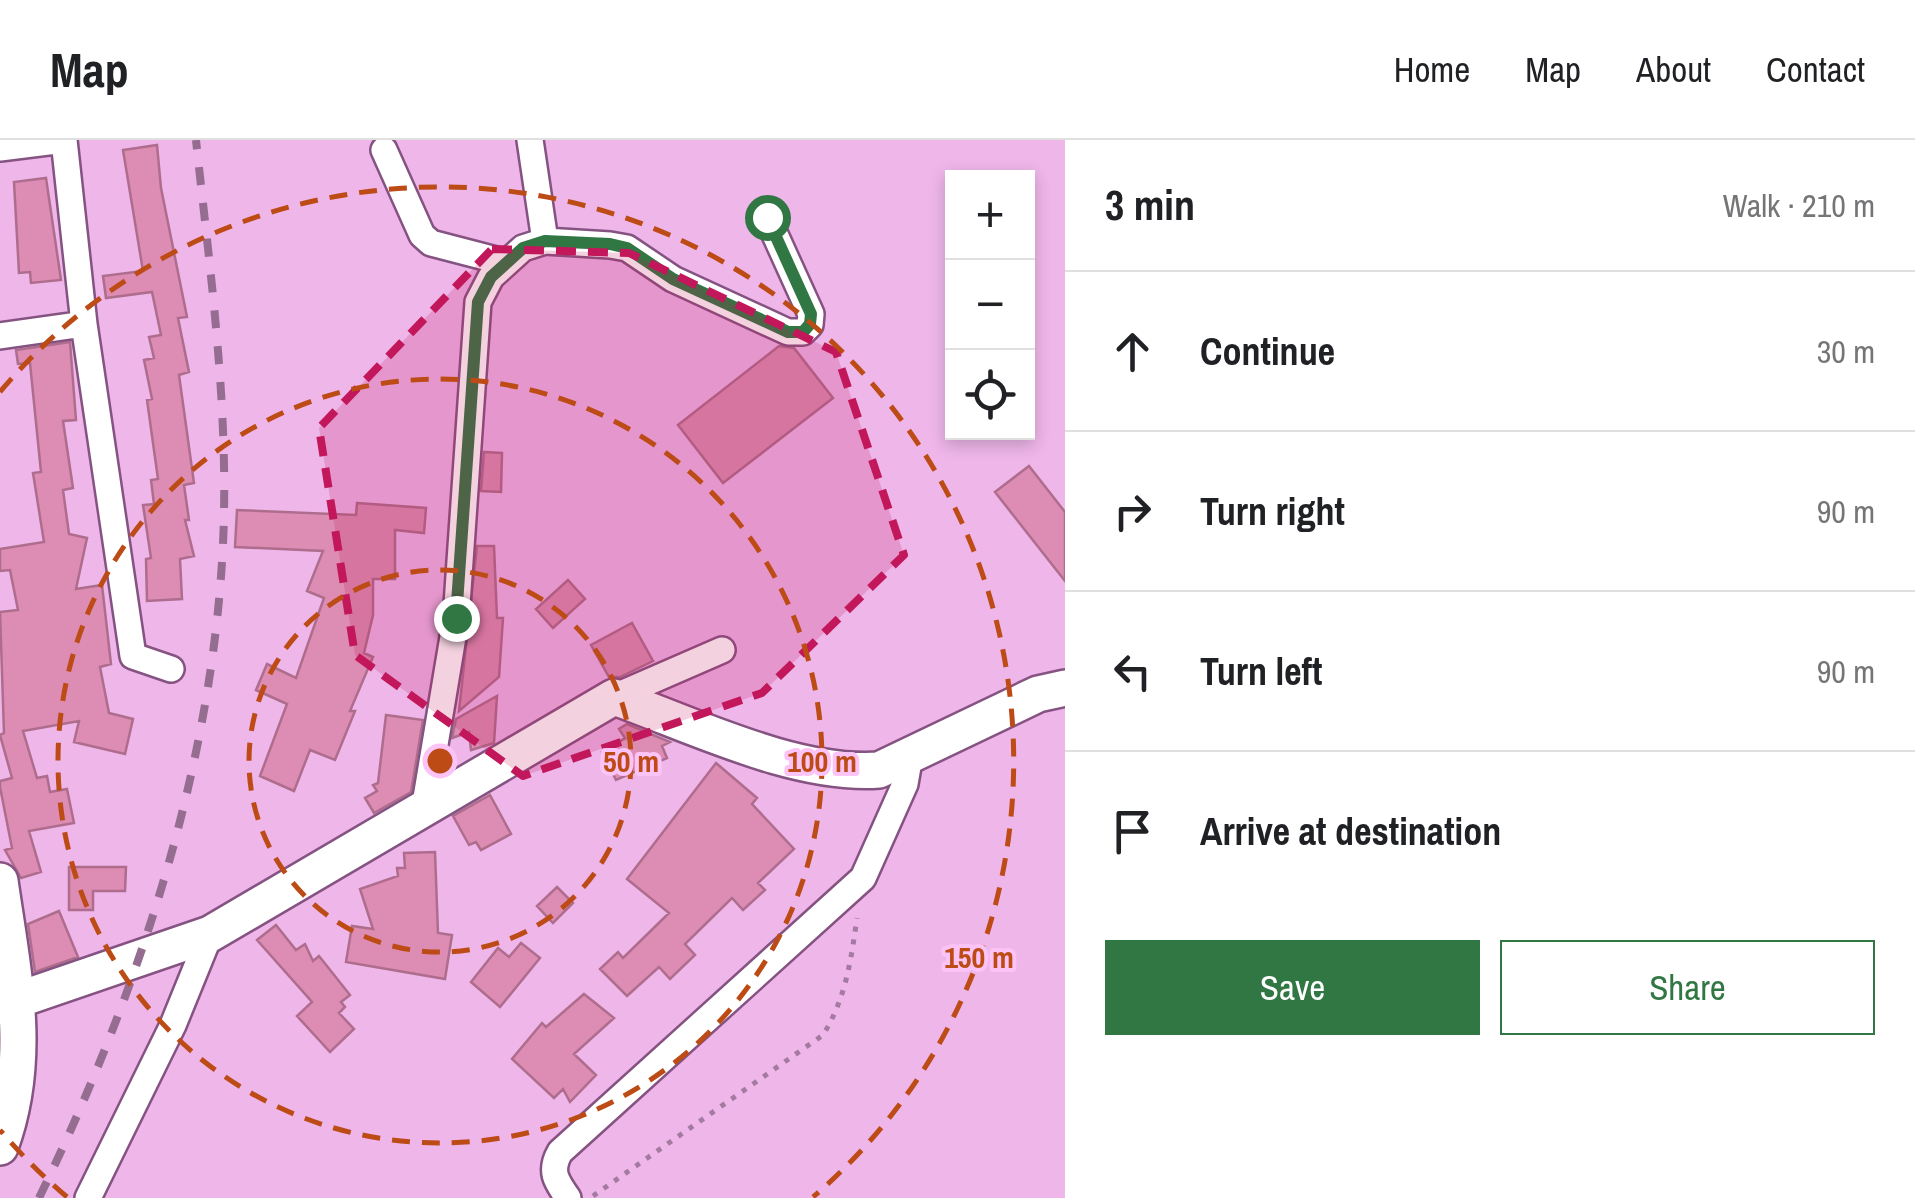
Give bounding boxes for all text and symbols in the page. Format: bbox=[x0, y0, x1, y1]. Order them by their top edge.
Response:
text: Map bbox=[50, 37, 129, 102]
text: Home bbox=[1394, 46, 1470, 93]
text: Map bbox=[1525, 46, 1581, 93]
text: About bbox=[1636, 46, 1711, 93]
text: Contact bbox=[1766, 46, 1865, 93]
map controls bbox=[945, 170, 1035, 440]
button: + bbox=[945, 170, 1035, 260]
text: 3 min bbox=[1105, 177, 1195, 233]
text: Walk · 210 m bbox=[1723, 184, 1875, 227]
route start bbox=[745, 195, 791, 241]
button: − bbox=[945, 260, 1035, 350]
icon: ahead bbox=[1105, 324, 1160, 379]
text: Continue bbox=[1200, 326, 1335, 377]
text: 30 m bbox=[1817, 330, 1875, 373]
button: locate bbox=[945, 350, 1035, 440]
icon: right bbox=[1105, 484, 1160, 539]
text: Turn right bbox=[1200, 486, 1345, 537]
text: 90 m bbox=[1817, 490, 1875, 533]
route end bbox=[434, 596, 480, 642]
icon: left bbox=[1105, 644, 1160, 699]
text: Turn left bbox=[1200, 646, 1322, 697]
text: 90 m bbox=[1817, 650, 1875, 693]
text: 50 m bbox=[603, 741, 659, 781]
text: 100 m bbox=[787, 741, 857, 781]
centre of rings bbox=[422, 743, 458, 779]
icon: arrive bbox=[1105, 804, 1160, 859]
text: Arrive at destination bbox=[1200, 806, 1501, 857]
text: 150 m bbox=[944, 937, 1014, 977]
button: Save bbox=[1105, 940, 1480, 1035]
button: Share bbox=[1500, 940, 1875, 1035]

